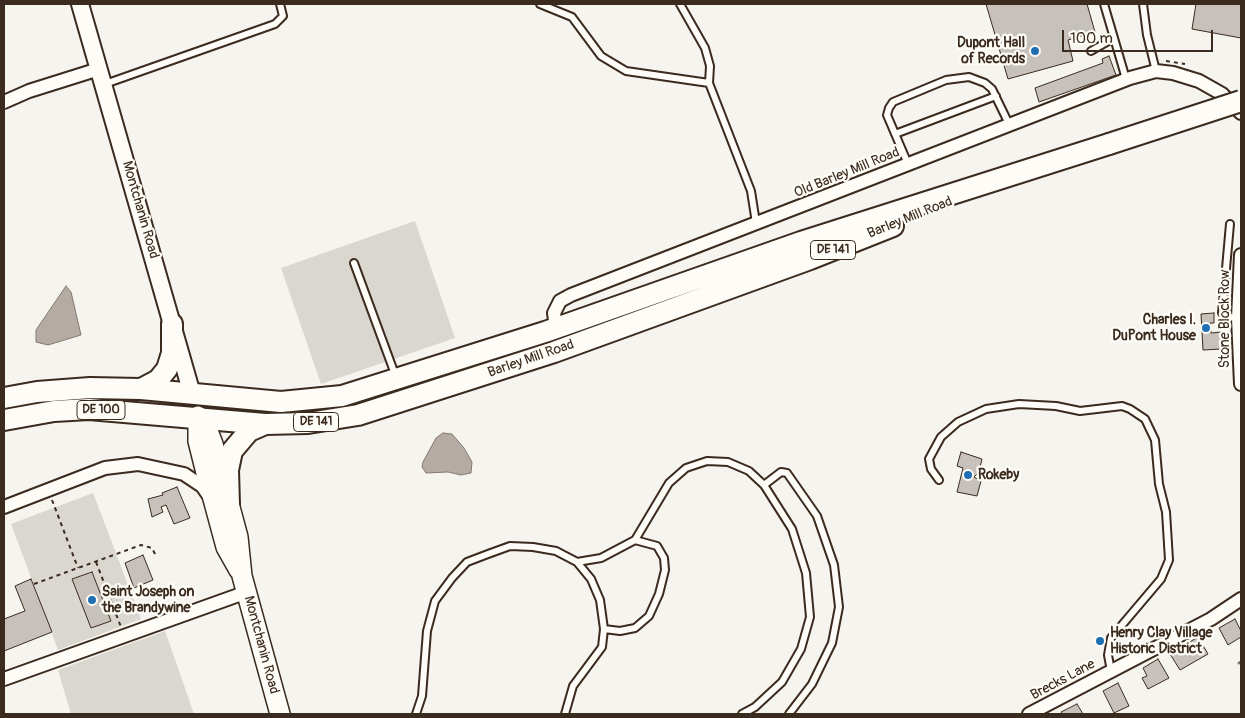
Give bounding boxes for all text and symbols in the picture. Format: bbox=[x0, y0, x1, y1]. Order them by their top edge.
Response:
scale bar bbox=[1065, 20, 1216, 52]
text: 100 m bbox=[1070, 29, 1113, 48]
place label: Dupont Hall of Records bbox=[957, 35, 1025, 68]
marker: Dupont Hall of Records bbox=[1029, 45, 1041, 57]
street label: Old Barley Mill Road bbox=[792, 144, 902, 202]
street label: Montchanin Road bbox=[118, 159, 162, 261]
street label: Barley Mill Road bbox=[865, 193, 955, 243]
road number: DE 141 bbox=[810, 240, 856, 260]
street label: Stone Block Row bbox=[1217, 270, 1233, 368]
place label: Charles I. DuPont House bbox=[1112, 312, 1196, 344]
marker: Charles I. DuPont House bbox=[1200, 322, 1212, 334]
street label: Barley Mill Road bbox=[486, 336, 576, 382]
road number: DE 100 bbox=[77, 400, 125, 420]
road number: DE 141 bbox=[294, 412, 338, 432]
place label: Rokeby bbox=[978, 467, 1019, 483]
marker: Rokeby bbox=[962, 469, 974, 481]
place label: Saint Joseph on the Brandywine bbox=[102, 584, 194, 616]
marker: Saint Joseph on the Brandywine bbox=[86, 594, 98, 606]
street label: Montchanin Road bbox=[240, 594, 282, 696]
place label: Henry Clay Village Historic District bbox=[1110, 625, 1212, 658]
marker: Henry Clay Village Historic District bbox=[1094, 635, 1106, 647]
street label: Brecks Lane bbox=[1028, 656, 1098, 704]

